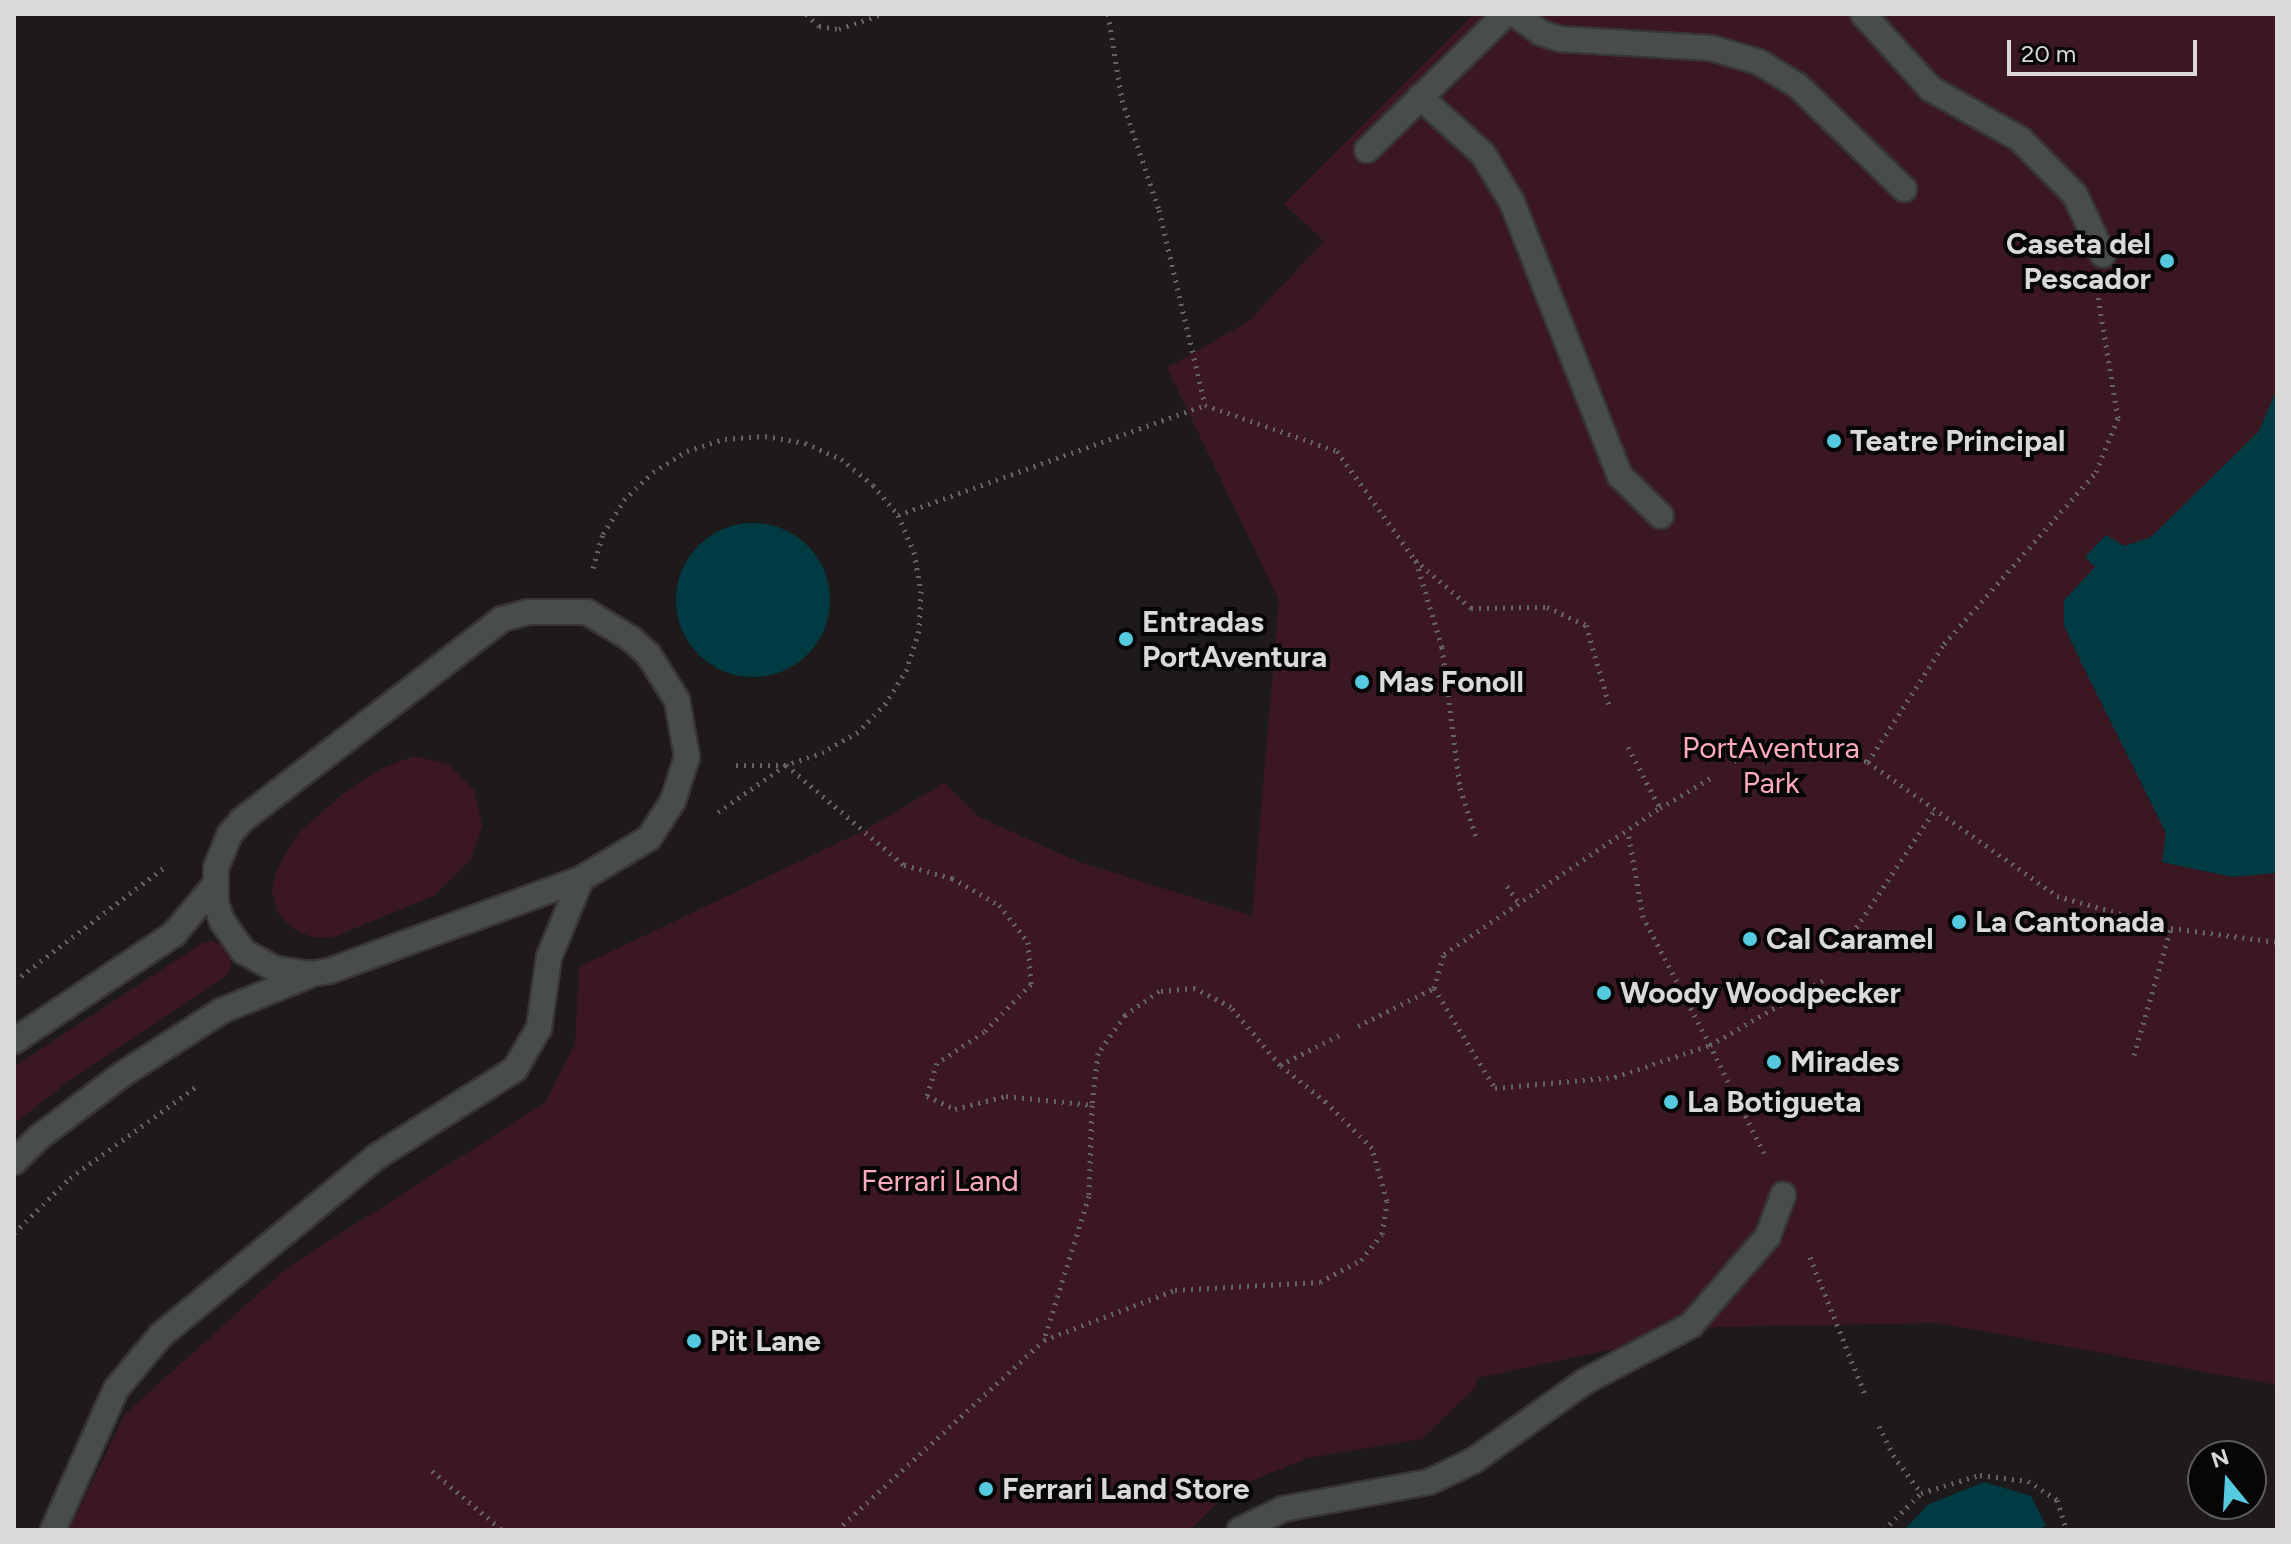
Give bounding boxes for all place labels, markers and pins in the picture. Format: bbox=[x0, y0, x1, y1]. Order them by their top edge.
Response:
place label: Caseta del Pescador bbox=[2006, 226, 2151, 296]
marker: Caseta del Pescador bbox=[2158, 252, 2176, 270]
place label: Teatre Principal bbox=[1850, 423, 2065, 459]
marker: Teatre Principal bbox=[1825, 432, 1843, 450]
place label: Entradas PortAventura bbox=[1142, 604, 1327, 674]
marker: Entradas PortAventura bbox=[1117, 630, 1135, 648]
place label: Mas Fonoll bbox=[1378, 664, 1524, 700]
marker: Mas Fonoll bbox=[1353, 673, 1371, 691]
place label: La Cantonada bbox=[1975, 904, 2165, 940]
marker: La Cantonada bbox=[1950, 913, 1968, 931]
place label: Cal Caramel bbox=[1766, 921, 1934, 957]
marker: Cal Caramel bbox=[1741, 930, 1759, 948]
place label: Woody Woodpecker bbox=[1620, 975, 1901, 1011]
marker: Woody Woodpecker bbox=[1595, 984, 1613, 1002]
place label: Mirades bbox=[1790, 1044, 1899, 1080]
marker: Mirades bbox=[1765, 1053, 1783, 1071]
place label: La Botigueta bbox=[1687, 1084, 1861, 1120]
marker: La Botigueta bbox=[1662, 1093, 1680, 1111]
place label: Pit Lane bbox=[710, 1323, 821, 1359]
marker: Pit Lane bbox=[685, 1332, 703, 1350]
place label: Ferrari Land Store bbox=[1002, 1471, 1250, 1507]
marker: Ferrari Land Store bbox=[977, 1480, 995, 1498]

